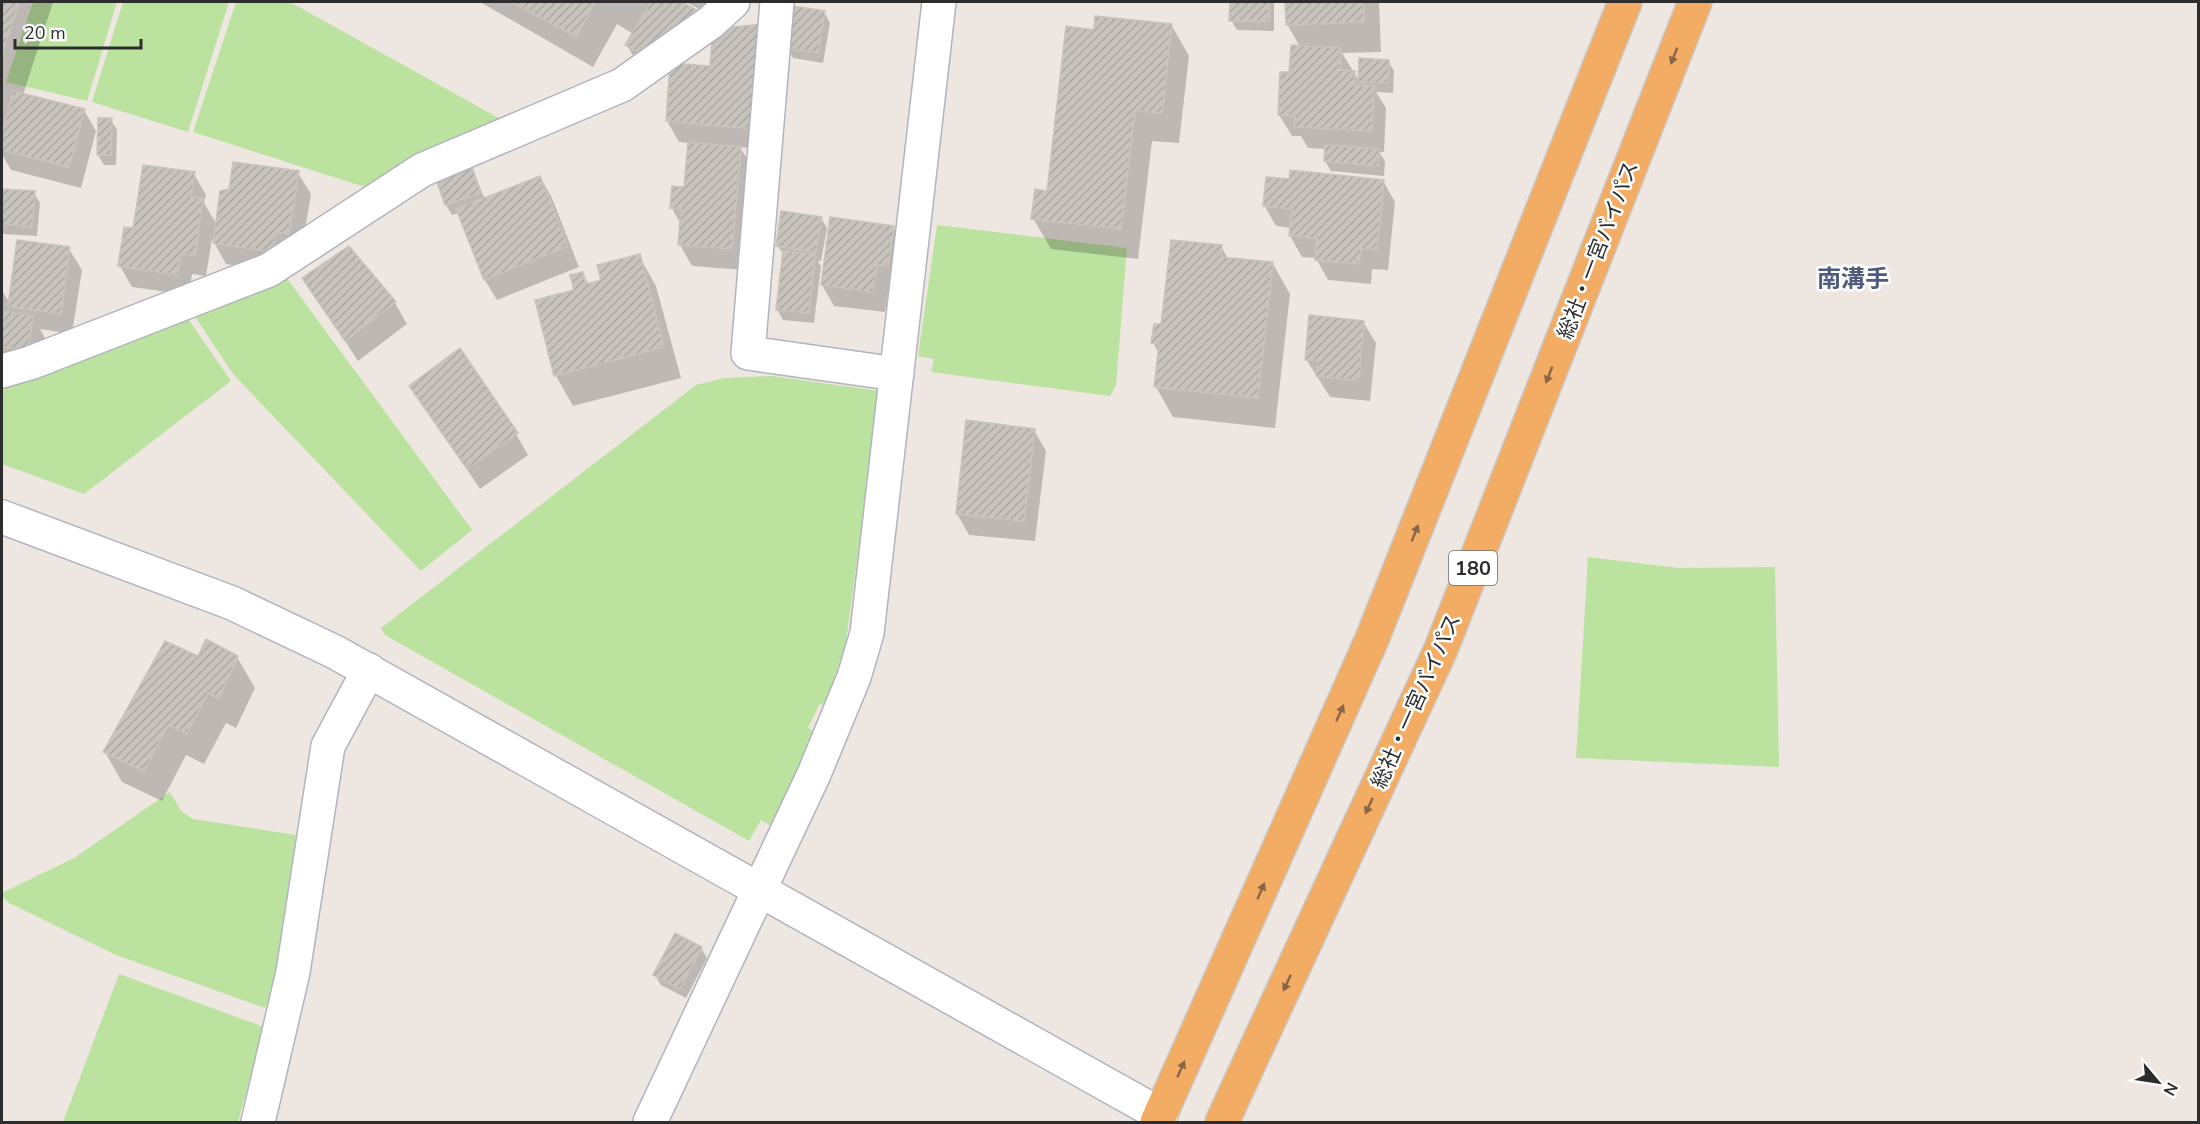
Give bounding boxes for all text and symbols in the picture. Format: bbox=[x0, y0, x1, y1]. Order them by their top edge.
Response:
scale bar bbox=[15, 12, 141, 50]
text: 20 m bbox=[24, 21, 66, 45]
one-way arrow bbox=[1668, 47, 1678, 65]
street label: 総社・一宮バイパス bbox=[1551, 157, 1645, 343]
district label: 南溝手 bbox=[1817, 263, 1889, 295]
one-way arrow bbox=[1544, 366, 1554, 384]
one-way arrow bbox=[1411, 524, 1420, 542]
road number: 180 bbox=[1449, 551, 1497, 585]
street label: 総社・一宮バイパス bbox=[1365, 609, 1467, 793]
one-way arrow bbox=[1335, 704, 1345, 722]
one-way arrow bbox=[1365, 798, 1374, 815]
one-way arrow bbox=[1256, 883, 1265, 900]
one-way arrow bbox=[1283, 975, 1292, 992]
north arrow bbox=[2128, 1052, 2188, 1112]
one-way arrow bbox=[1177, 1061, 1186, 1078]
text: N bbox=[2158, 1078, 2183, 1099]

